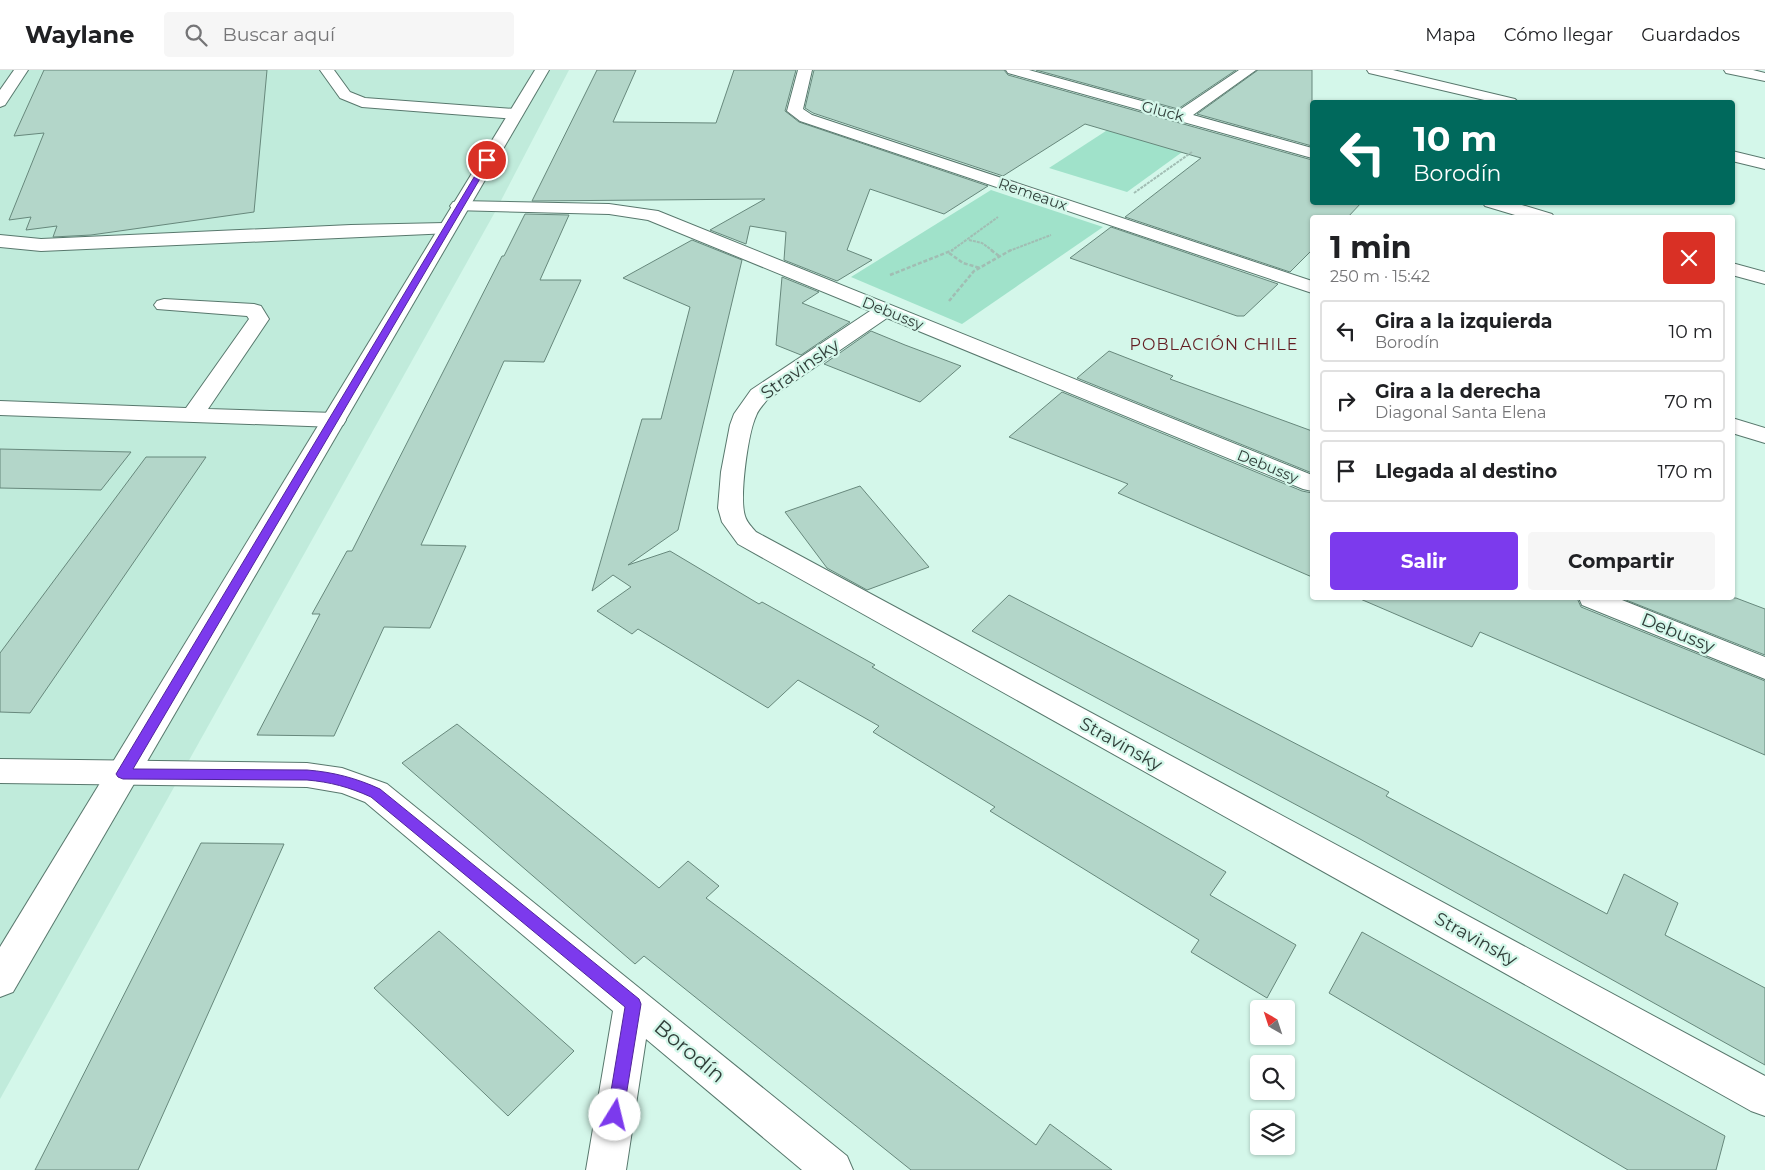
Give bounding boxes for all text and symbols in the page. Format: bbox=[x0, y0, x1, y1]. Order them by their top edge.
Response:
search box bbox=[164, 12, 514, 57]
text: Waylane bbox=[25, 20, 134, 49]
icon: search bbox=[182, 21, 210, 49]
text: Buscar aquí bbox=[222, 23, 335, 46]
text: Mapa bbox=[1425, 24, 1476, 46]
text: Cómo llegar bbox=[1504, 24, 1613, 46]
text: Guardados bbox=[1641, 24, 1740, 46]
street label: Gluck bbox=[1140, 96, 1186, 126]
text: 10 m bbox=[1413, 117, 1497, 160]
icon: left bbox=[1330, 120, 1395, 185]
pin bbox=[466, 139, 508, 181]
icon: arrive bbox=[473, 146, 501, 174]
text: Borodín bbox=[1413, 160, 1501, 187]
street label: Remeaux bbox=[996, 173, 1070, 215]
text: 1 min bbox=[1330, 229, 1411, 266]
button: close bbox=[1663, 232, 1715, 284]
text: 250 m · 15:42 bbox=[1330, 267, 1430, 286]
street label: Debussy bbox=[860, 292, 927, 334]
text: Gira a la izquierda bbox=[1375, 310, 1553, 333]
icon: left bbox=[1332, 317, 1360, 345]
text: 10 m bbox=[1668, 320, 1713, 343]
text: Borodín bbox=[1375, 333, 1439, 352]
street label: Stravinsky bbox=[756, 334, 844, 404]
district label: POBLACIÓN CHILE bbox=[1130, 335, 1298, 354]
text: Gira a la derecha bbox=[1375, 380, 1541, 403]
icon: right bbox=[1332, 387, 1360, 415]
text: 70 m bbox=[1664, 390, 1713, 413]
text: Diagonal Santa Elena bbox=[1375, 403, 1547, 422]
street label: Debussy bbox=[1235, 445, 1302, 487]
icon: arrive bbox=[1332, 457, 1360, 485]
text: Llegada al destino bbox=[1375, 460, 1557, 483]
text: 170 m bbox=[1658, 460, 1713, 483]
button: Salir bbox=[1330, 532, 1518, 590]
button: Compartir bbox=[1528, 532, 1715, 590]
street label: Debussy bbox=[1638, 608, 1718, 658]
street label: Stravinsky bbox=[1076, 712, 1166, 776]
street label: Stravinsky bbox=[1431, 907, 1521, 971]
north arrow bbox=[1250, 1000, 1295, 1045]
map controls bbox=[1250, 1000, 1295, 1155]
street label: Borodín bbox=[650, 1014, 730, 1088]
button: search bbox=[1250, 1055, 1295, 1100]
position arrow bbox=[588, 1088, 640, 1140]
button: layers bbox=[1250, 1110, 1295, 1155]

